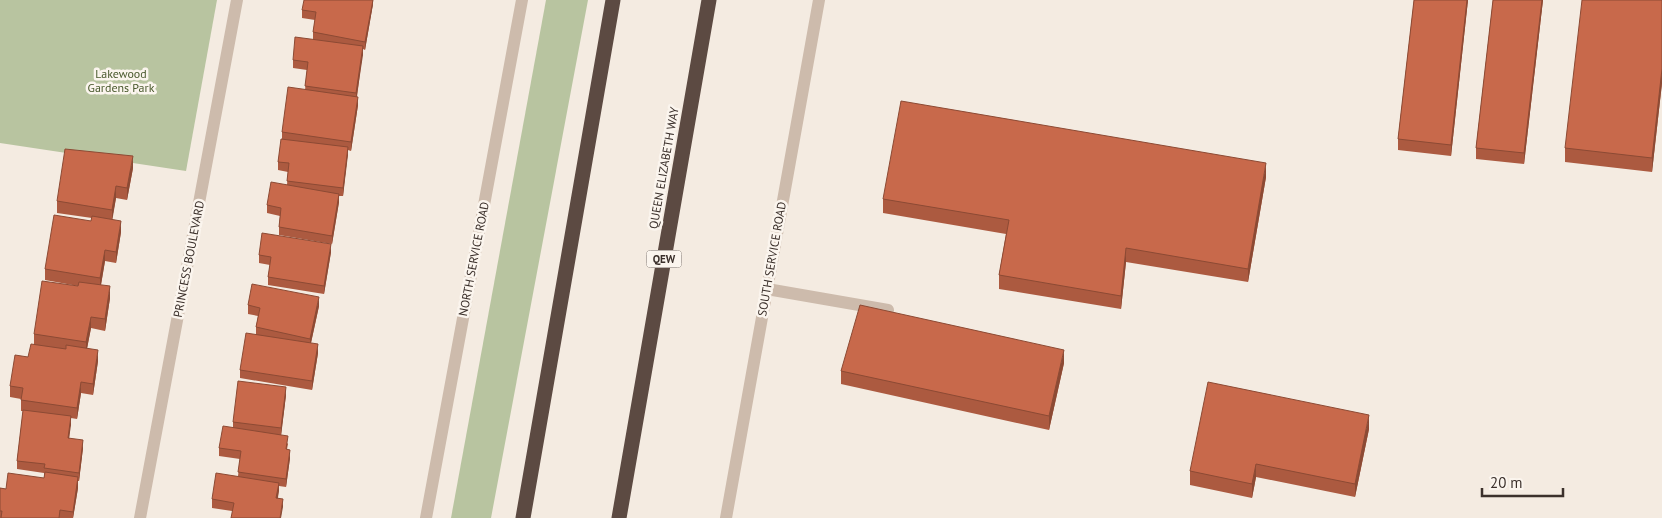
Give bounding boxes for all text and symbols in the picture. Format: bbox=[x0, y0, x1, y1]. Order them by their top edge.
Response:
park label: Lakewood Gardens Park bbox=[88, 66, 155, 95]
street label: QUEEN ELIZABETH WAY bbox=[645, 106, 682, 230]
street label: PRINCESS BOULEVARD bbox=[170, 199, 207, 319]
street label: NORTH SERVICE ROAD bbox=[455, 200, 492, 317]
street label: SOUTH SERVICE ROAD bbox=[754, 200, 789, 317]
road number: QEW bbox=[646, 250, 682, 268]
scale bar bbox=[1482, 466, 1563, 498]
text: 20 m bbox=[1490, 473, 1523, 492]

